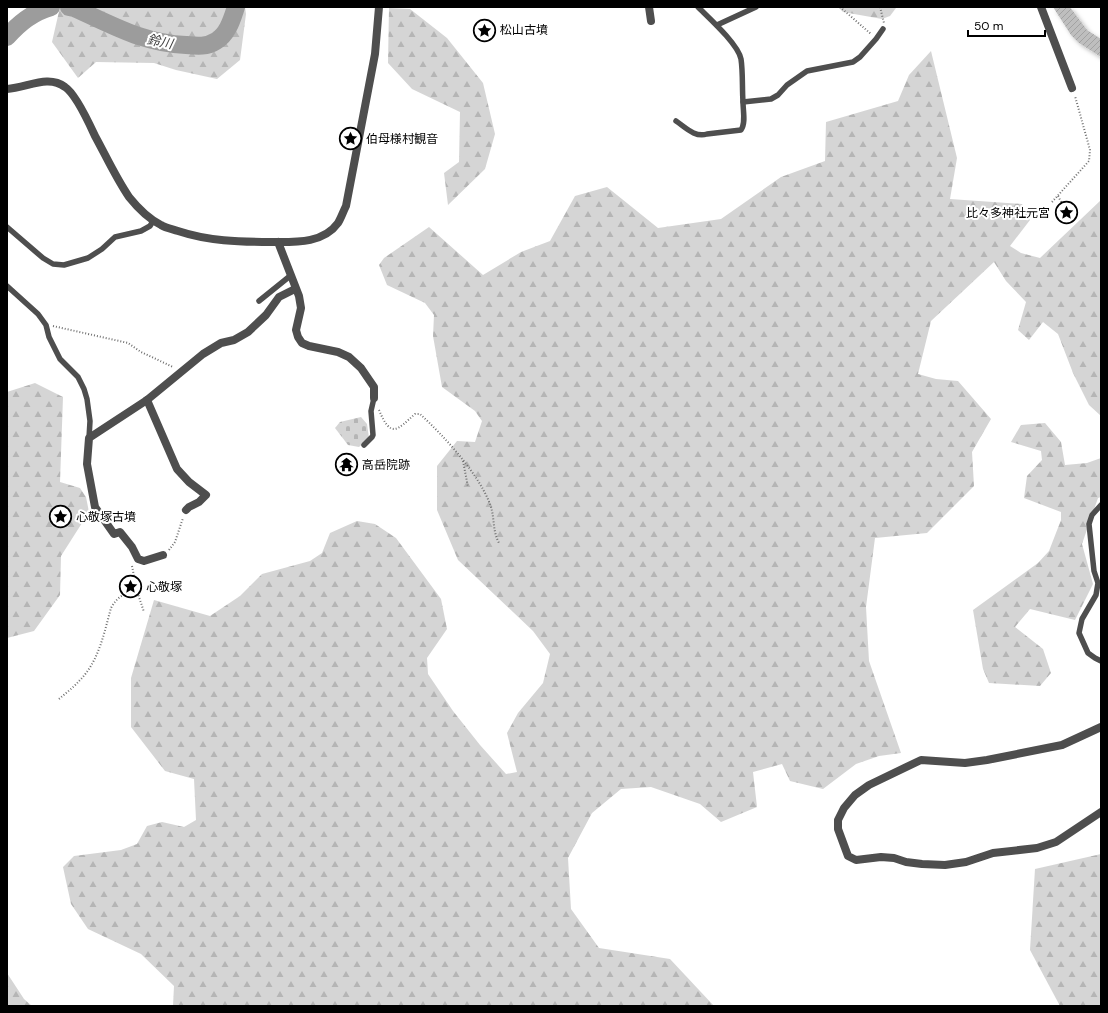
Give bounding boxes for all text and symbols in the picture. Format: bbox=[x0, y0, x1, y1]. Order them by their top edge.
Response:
scale bar bbox=[968, 12, 1045, 38]
place icon: 松山古墳 bbox=[472, 17, 498, 43]
text: 50 m bbox=[974, 18, 1003, 34]
place label: 松山古墳 bbox=[500, 22, 548, 38]
water label: 鈴川 bbox=[146, 31, 176, 53]
place icon: 伯母様村観音 bbox=[337, 126, 363, 152]
place label: 伯母様村観音 bbox=[366, 131, 438, 147]
place icon: 比々多神社元宮 bbox=[1053, 200, 1079, 226]
place label: 比々多神社元宮 bbox=[966, 205, 1050, 221]
temple icon: 高岳院跡 bbox=[334, 452, 360, 478]
place label: 高岳院跡 bbox=[362, 457, 410, 473]
place icon: 心敬塚古墳 bbox=[48, 504, 74, 530]
place label: 心敬塚古墳 bbox=[76, 509, 136, 525]
place icon: 心敬塚 bbox=[117, 574, 143, 600]
place label: 心敬塚 bbox=[146, 579, 182, 595]

